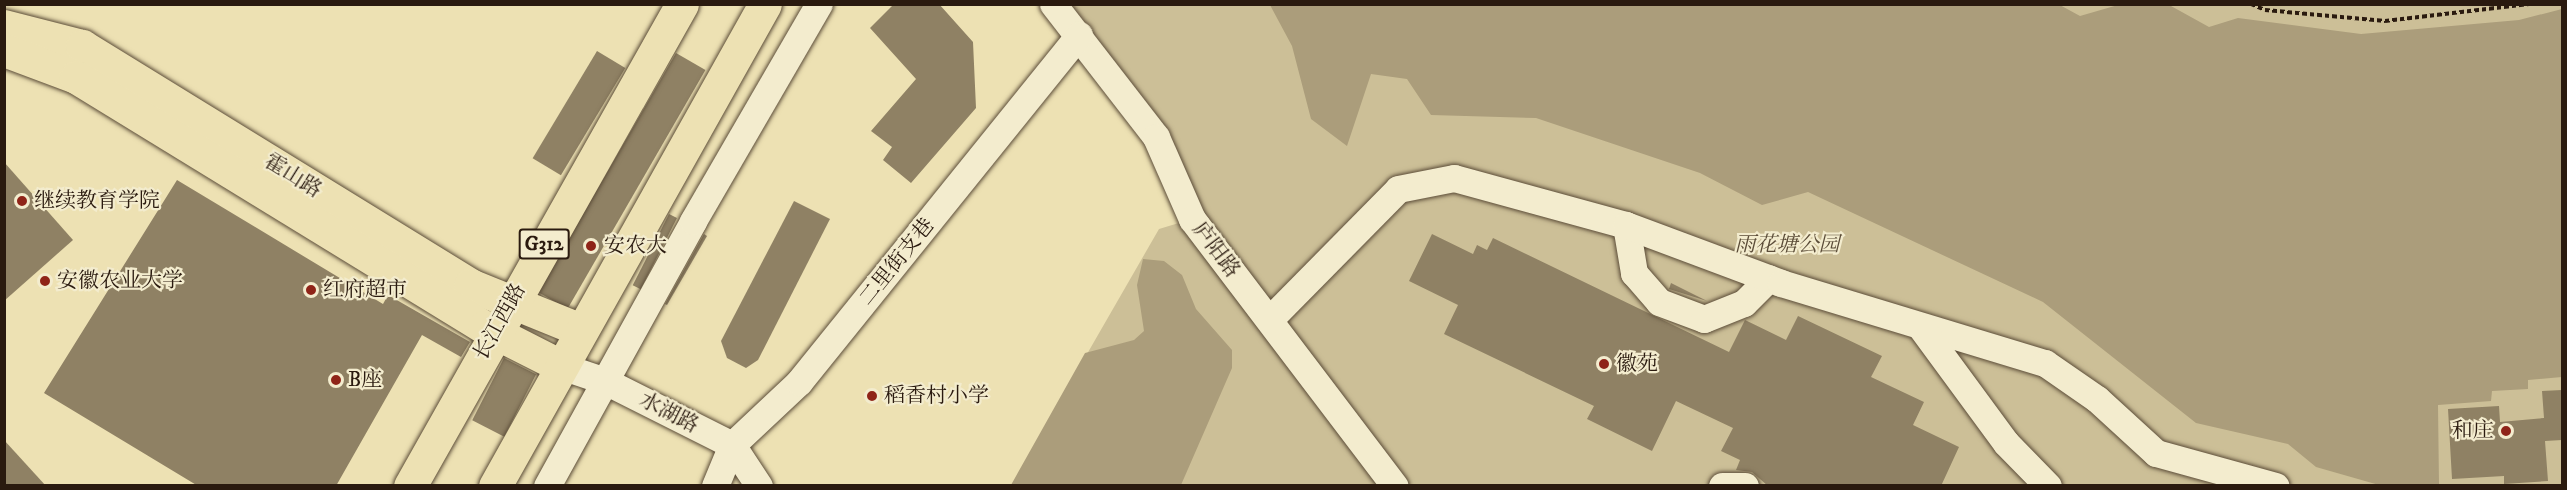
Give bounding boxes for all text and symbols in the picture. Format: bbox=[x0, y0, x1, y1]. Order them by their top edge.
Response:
street label: 霍山路 bbox=[260, 149, 326, 203]
place label: 继续教育学院 bbox=[34, 188, 160, 214]
marker: 继续教育学院 bbox=[15, 194, 29, 208]
street label: 二里街支巷 bbox=[854, 213, 940, 311]
street label: 庐阳路 bbox=[1187, 217, 1245, 283]
road number: G312 bbox=[518, 227, 570, 261]
park label: 雨花塘公园 bbox=[1735, 232, 1839, 258]
place label: 安农大 bbox=[604, 233, 667, 259]
marker: 安农大 bbox=[582, 237, 600, 255]
place label: 安徽农业大学 bbox=[57, 268, 183, 294]
marker: 安徽农业大学 bbox=[38, 274, 52, 288]
place label: 红府超市 bbox=[323, 277, 407, 303]
street label: 长江西路 bbox=[469, 279, 531, 365]
marker: 红府超市 bbox=[304, 283, 318, 297]
place label: 徽苑 bbox=[1616, 351, 1658, 377]
marker: 徽苑 bbox=[1597, 357, 1611, 371]
place label: B座 bbox=[348, 367, 382, 393]
marker: B座 bbox=[329, 373, 343, 387]
place label: 稻香村小学 bbox=[884, 383, 989, 409]
street label: 水湖路 bbox=[635, 387, 703, 439]
marker: 稻香村小学 bbox=[865, 389, 879, 403]
place label: 和庄 bbox=[2452, 418, 2494, 444]
marker: 和庄 bbox=[2499, 424, 2513, 438]

